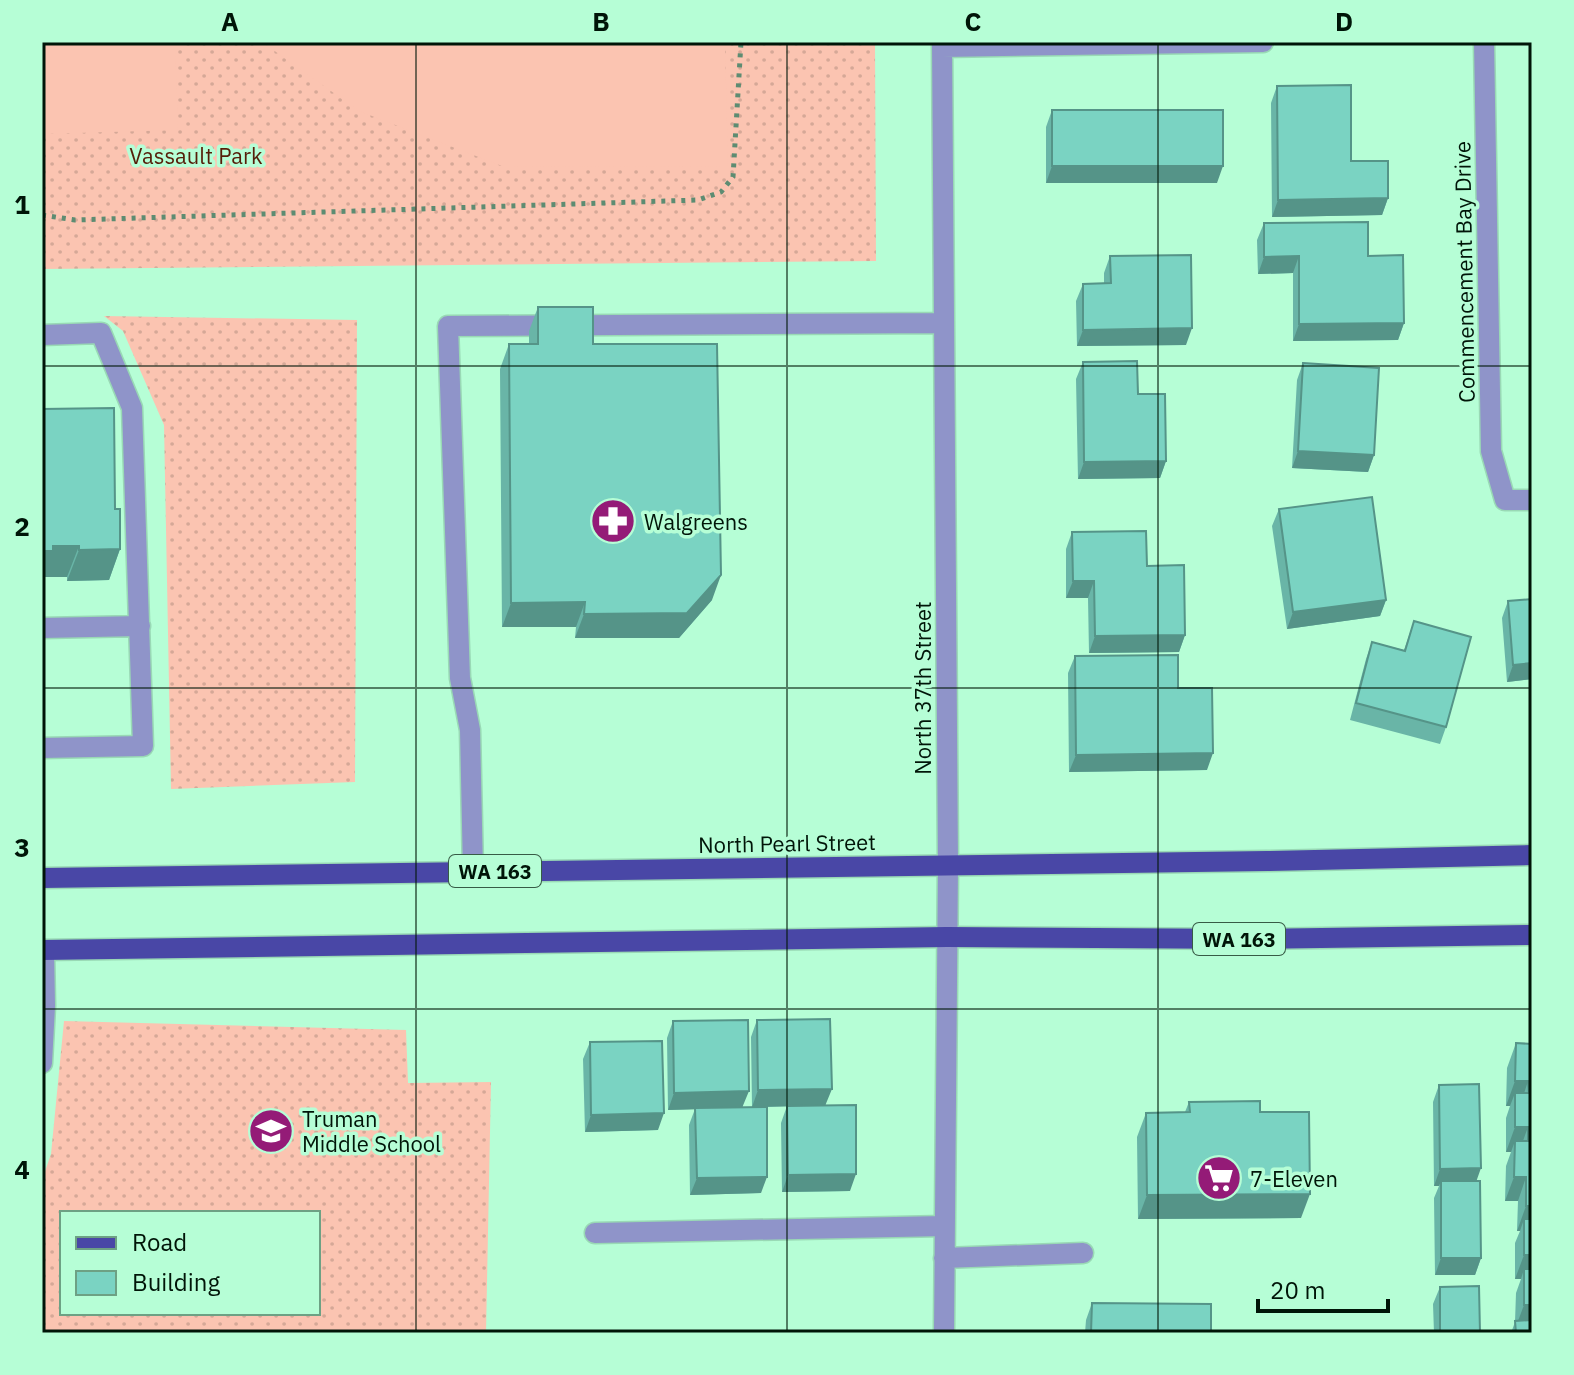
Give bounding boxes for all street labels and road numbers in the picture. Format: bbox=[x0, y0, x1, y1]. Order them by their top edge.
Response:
street label: Commencement Bay Drive bbox=[1447, 141, 1481, 403]
street label: North 37th Street bbox=[908, 601, 937, 775]
street label: North Pearl Street bbox=[698, 827, 876, 859]
road number: WA 163 bbox=[449, 855, 541, 887]
road number: WA 163 bbox=[1193, 923, 1285, 955]

